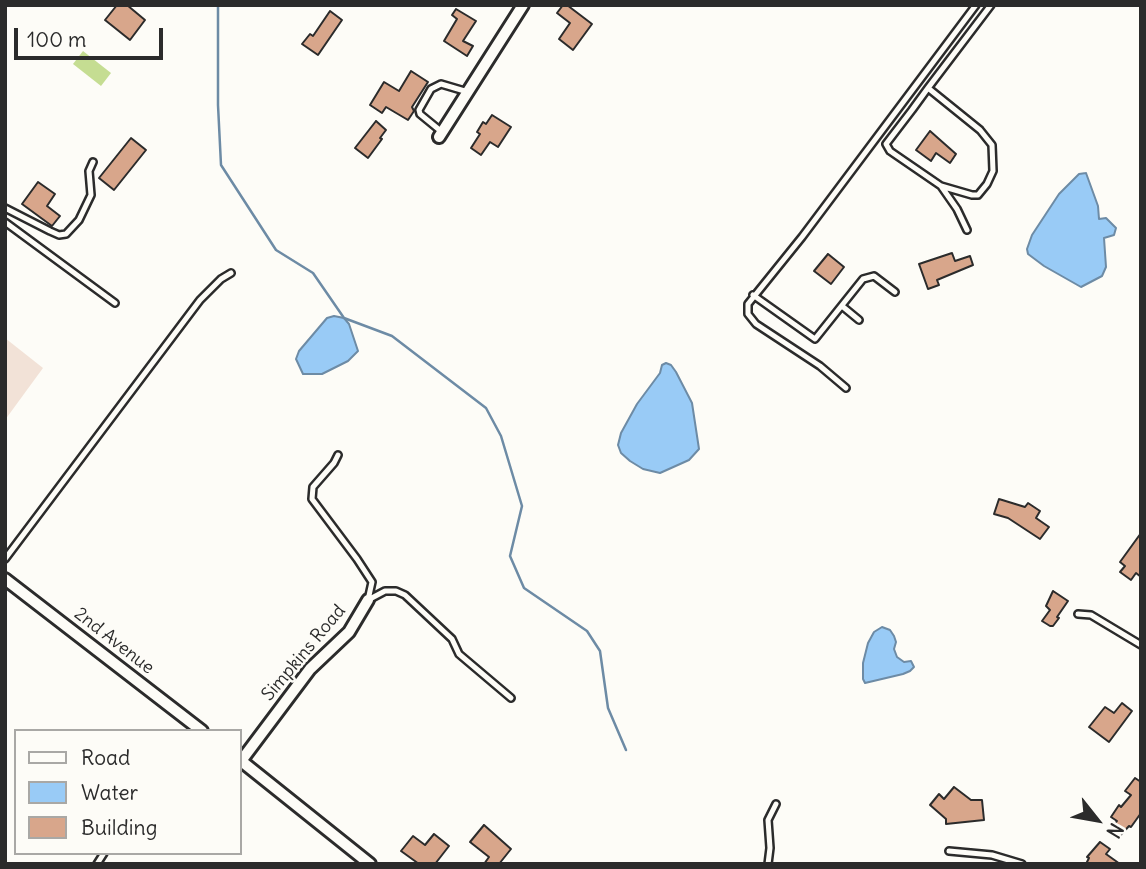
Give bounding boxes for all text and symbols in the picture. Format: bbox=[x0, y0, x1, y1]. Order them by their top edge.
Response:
scale bar bbox=[18, 14, 166, 58]
text: 100 m bbox=[27, 26, 86, 53]
street label: Simpkins Road bbox=[258, 601, 350, 705]
street label: 2nd Avenue bbox=[70, 603, 158, 679]
legend bbox=[14, 729, 242, 855]
text: Road bbox=[81, 744, 130, 771]
text: Water bbox=[81, 779, 138, 806]
north arrow bbox=[1062, 785, 1132, 855]
text: Building bbox=[81, 814, 157, 841]
text: N bbox=[1101, 819, 1129, 843]

